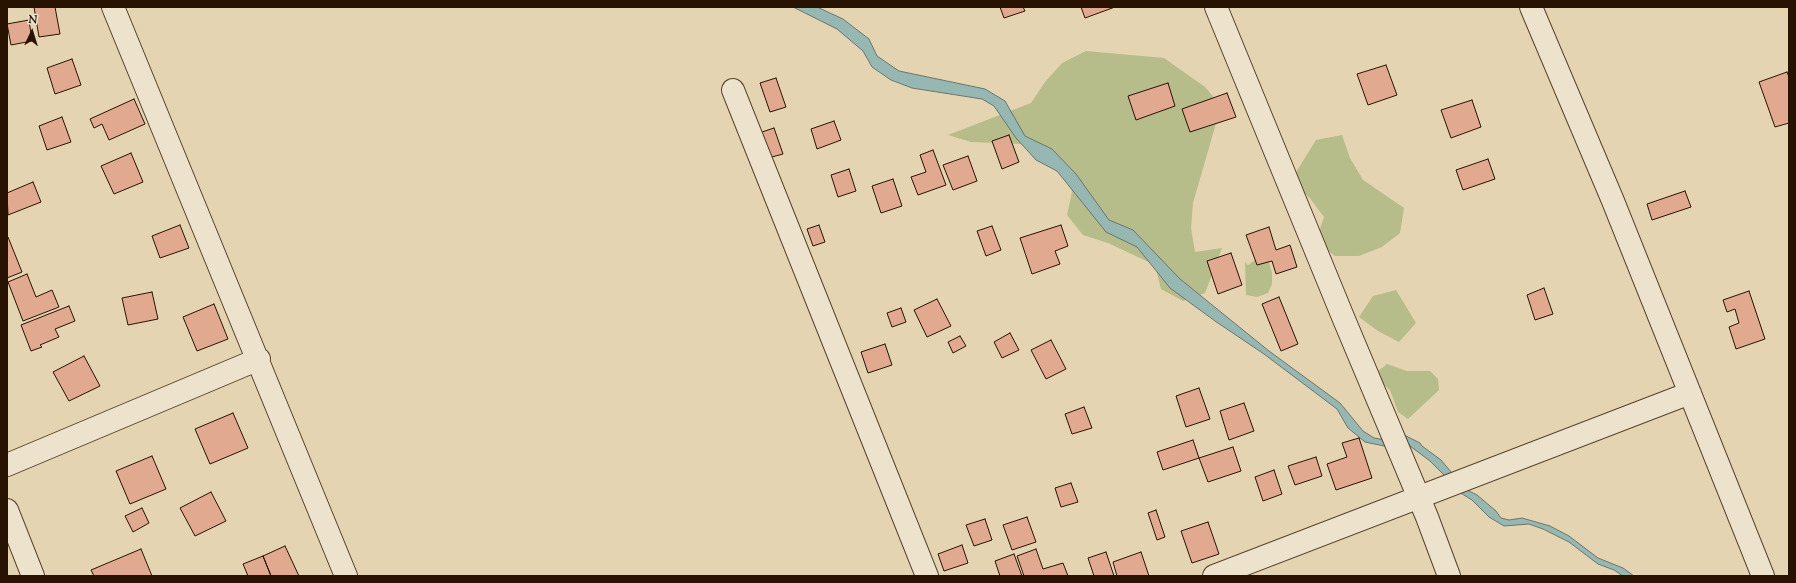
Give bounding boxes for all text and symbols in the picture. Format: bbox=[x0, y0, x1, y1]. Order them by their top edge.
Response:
north arrow bbox=[12, 12, 52, 52]
text: N bbox=[28, 12, 38, 28]

